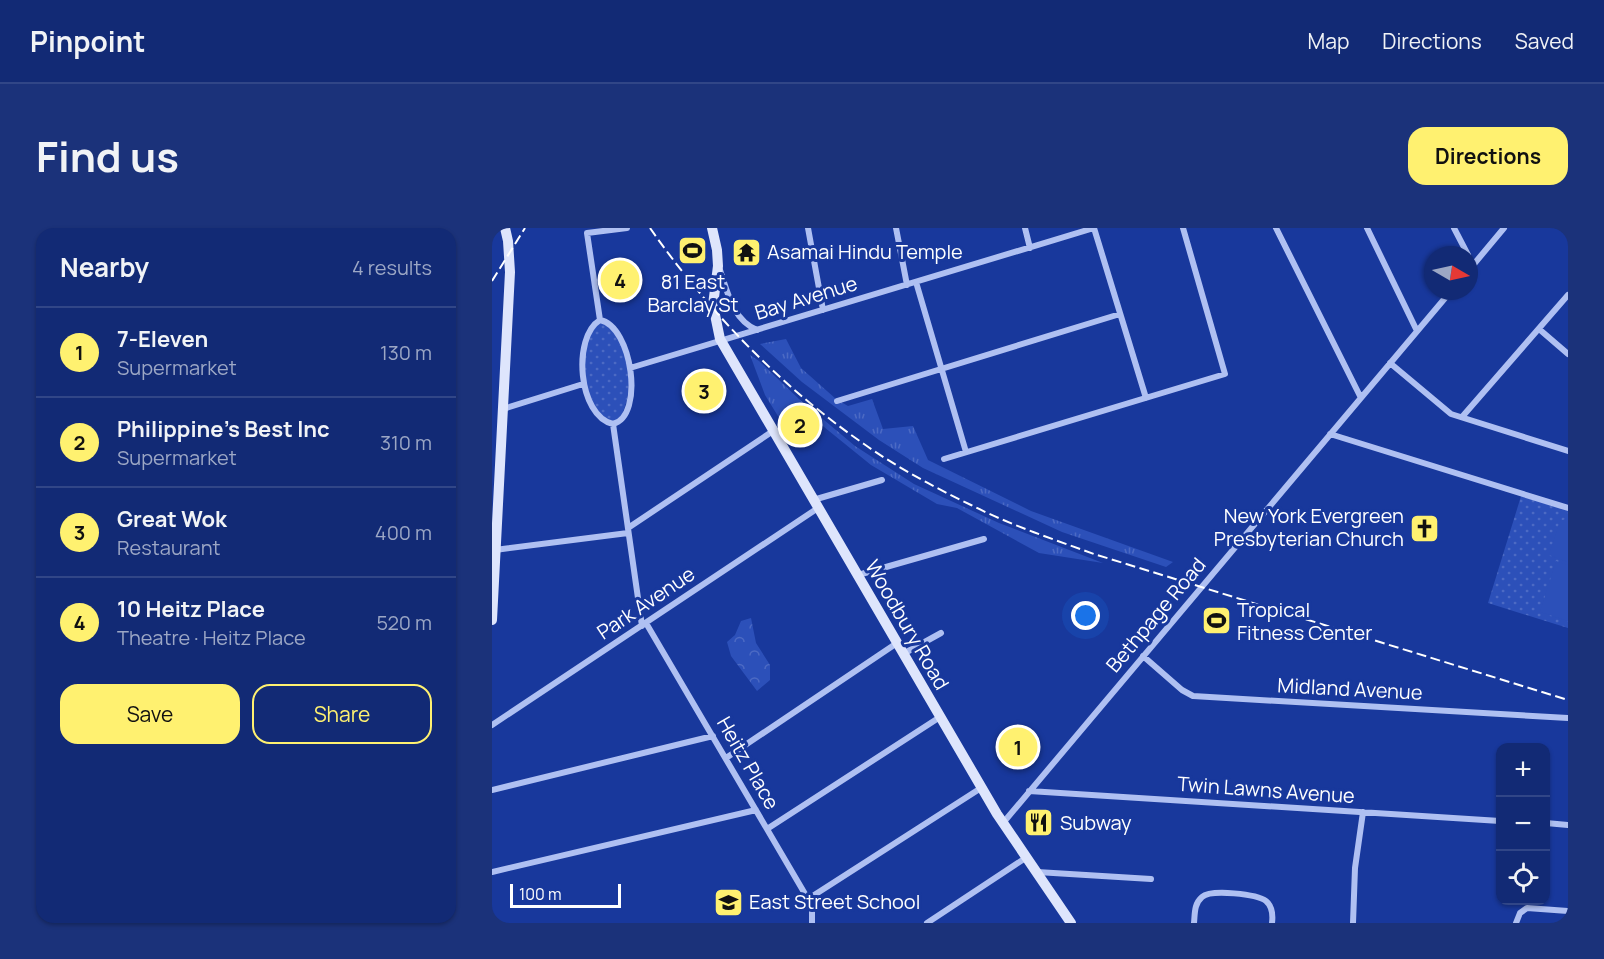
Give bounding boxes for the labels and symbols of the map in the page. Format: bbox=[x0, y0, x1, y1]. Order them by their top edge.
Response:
sports icon: 81 East Barclay St bbox=[677, 235, 709, 267]
temple icon: Asamai Hindu Temple bbox=[730, 236, 762, 268]
place label: Asamai Hindu Temple bbox=[767, 238, 963, 265]
north arrow bbox=[1424, 246, 1478, 300]
pin: 4 bbox=[600, 257, 640, 302]
place label: 81 East Barclay St bbox=[647, 268, 739, 318]
street label: Bay Avenue bbox=[751, 269, 860, 326]
pin: 3 bbox=[684, 368, 724, 414]
pin: 2 bbox=[780, 402, 820, 448]
place label: New York Evergreen Presbyterian Church bbox=[1214, 502, 1404, 552]
church icon: New York Evergreen Presbyterian Church bbox=[1409, 512, 1441, 544]
street label: Bethpage Road bbox=[1100, 552, 1212, 678]
street label: Woodbury Road bbox=[859, 555, 956, 695]
street label: Park Avenue bbox=[592, 560, 700, 645]
place label: Tropical Fitness Center bbox=[1237, 596, 1372, 646]
your location bbox=[1071, 601, 1100, 630]
sports icon: Tropical Fitness Center bbox=[1200, 605, 1232, 637]
street label: Midland Avenue bbox=[1277, 671, 1423, 706]
street label: Heitz Place bbox=[711, 711, 786, 814]
pin: 1 bbox=[998, 724, 1038, 770]
street label: Twin Lawns Avenue bbox=[1176, 770, 1356, 809]
restaurant icon: Subway bbox=[1023, 807, 1055, 839]
place label: Subway bbox=[1060, 809, 1132, 836]
scale bar bbox=[510, 881, 621, 908]
school or university icon: East Street School bbox=[712, 886, 744, 918]
place label: East Street School bbox=[749, 888, 920, 915]

